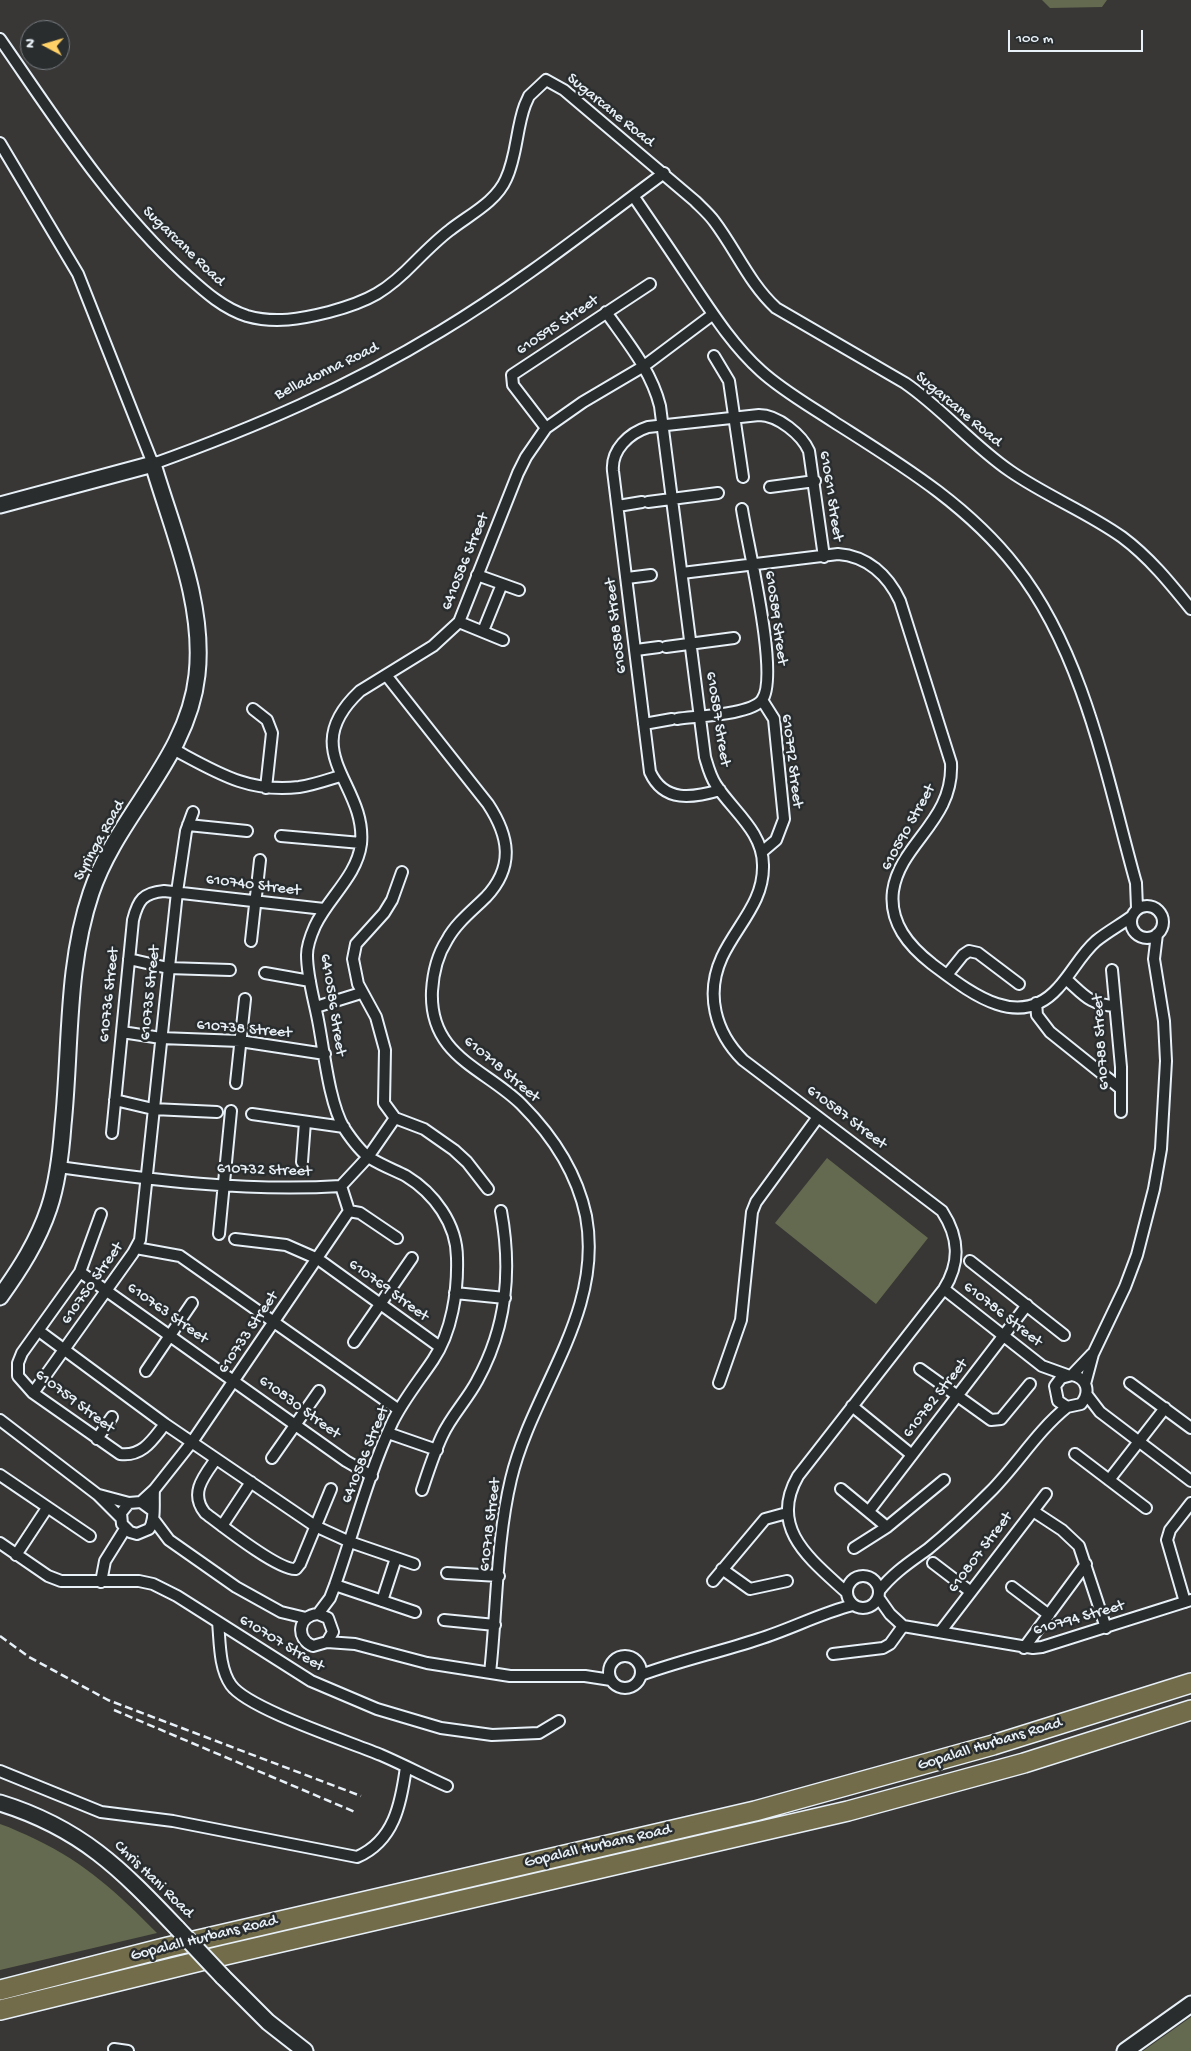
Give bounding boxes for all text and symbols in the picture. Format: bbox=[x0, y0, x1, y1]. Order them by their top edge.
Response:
north arrow bbox=[20, 20, 70, 70]
scale bar bbox=[1011, 20, 1146, 52]
text: 100 m bbox=[1016, 30, 1053, 48]
text: N bbox=[22, 38, 40, 49]
street label: Sugarcane Road bbox=[562, 70, 658, 152]
street label: Sugarcane Road bbox=[138, 203, 228, 291]
street label: 610595 Street bbox=[513, 291, 603, 361]
street label: Belladonna Road bbox=[272, 339, 382, 405]
street label: Sugarcane Road bbox=[911, 368, 1005, 452]
street label: 610611 Street bbox=[813, 449, 847, 543]
street label: 6410586 Street bbox=[438, 511, 494, 613]
street label: 610589 Street bbox=[759, 569, 791, 667]
street label: 610588 Street bbox=[602, 577, 632, 675]
street label: 610587 Street bbox=[700, 670, 734, 768]
street label: 610792 Street bbox=[776, 713, 806, 809]
street label: 610590 Street bbox=[877, 782, 941, 874]
street label: Syringa Road bbox=[70, 798, 130, 884]
street label: 610740 Street bbox=[205, 871, 301, 901]
street label: 610735 Street bbox=[136, 945, 166, 1041]
street label: 610736 Street bbox=[95, 947, 125, 1043]
street label: 6410586 Street bbox=[314, 953, 350, 1057]
street label: 610788 Street bbox=[1089, 993, 1115, 1091]
street label: 610738 Street bbox=[196, 1016, 292, 1044]
street label: 610718 Street bbox=[459, 1033, 543, 1107]
street label: 610587 Street bbox=[802, 1082, 890, 1154]
street label: 610732 Street bbox=[216, 1160, 312, 1182]
street label: 610750 Street bbox=[58, 1239, 128, 1329]
street label: 610769 Street bbox=[344, 1255, 432, 1327]
street label: 610786 Street bbox=[959, 1278, 1045, 1352]
street label: 610763 Street bbox=[123, 1279, 211, 1349]
street label: 610733 Street bbox=[214, 1288, 284, 1378]
street label: 610782 Street bbox=[899, 1356, 973, 1442]
street label: 610759 Street bbox=[30, 1366, 118, 1438]
street label: 610830 Street bbox=[254, 1372, 344, 1444]
street label: 6410586 Street bbox=[338, 1404, 394, 1506]
street label: 610718 Street bbox=[476, 1477, 506, 1573]
street label: 610807 Street bbox=[944, 1509, 1018, 1597]
street label: 610794 Street bbox=[1031, 1597, 1127, 1641]
street label: 610707 Street bbox=[235, 1611, 327, 1677]
street label: Gopalall Hurbans Road bbox=[915, 1714, 1065, 1776]
street label: Gopalall Hurbans Road bbox=[523, 1821, 673, 1873]
street label: Chris Hani Road bbox=[109, 1837, 197, 1923]
street label: Gopalall Hurbans Road bbox=[129, 1912, 279, 1966]

